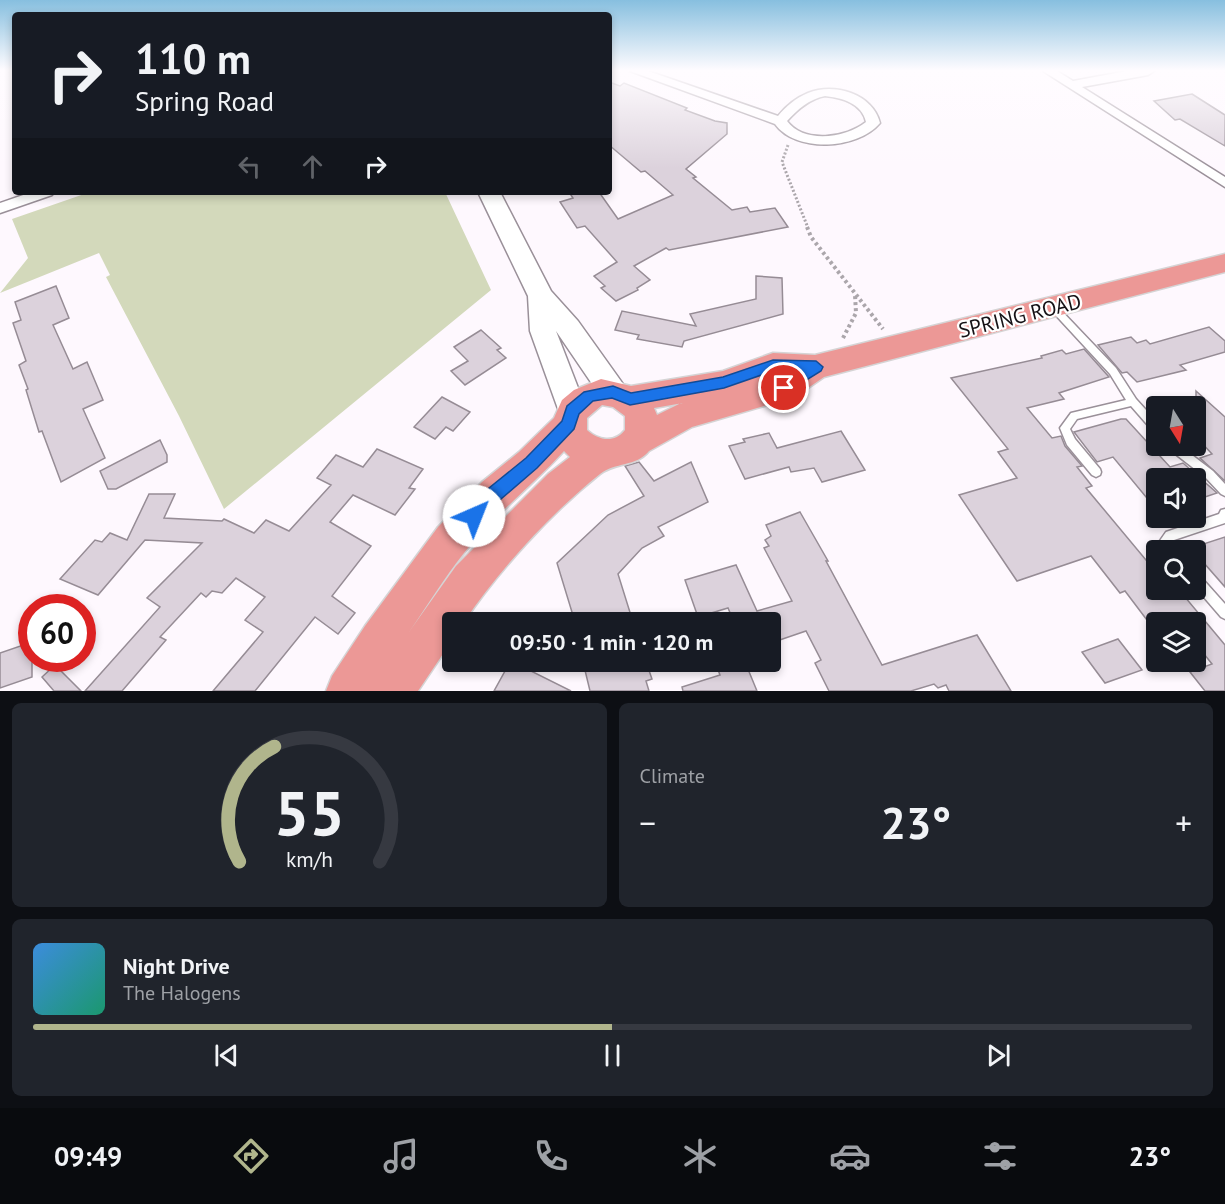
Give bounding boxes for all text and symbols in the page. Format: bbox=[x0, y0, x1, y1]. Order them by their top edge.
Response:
text: 110 m bbox=[135, 31, 251, 86]
icon: right bbox=[36, 36, 114, 114]
text: Spring Road bbox=[135, 84, 274, 118]
icon: left bbox=[233, 150, 266, 183]
icon: ahead bbox=[296, 150, 329, 183]
icon: right bbox=[359, 150, 392, 183]
street label: SPRING ROAD bbox=[956, 287, 1084, 344]
pin bbox=[758, 362, 809, 413]
icon: arrive bbox=[767, 371, 800, 404]
north arrow bbox=[1146, 396, 1206, 456]
map controls bbox=[1146, 396, 1206, 672]
button: sound bbox=[1146, 468, 1206, 528]
position arrow bbox=[442, 484, 506, 548]
button: search bbox=[1146, 540, 1206, 600]
speed limit sign: 60 bbox=[18, 594, 96, 672]
button: layers bbox=[1146, 612, 1206, 672]
text: 09:50 · 1 min · 120 m bbox=[510, 628, 713, 656]
text: Climate bbox=[640, 763, 705, 789]
text: 55 bbox=[274, 772, 345, 853]
text: 23° bbox=[880, 793, 951, 851]
text: − bbox=[640, 801, 656, 844]
text: + bbox=[1175, 801, 1192, 844]
text: km/h bbox=[286, 845, 333, 873]
text: Night Drive bbox=[123, 952, 230, 980]
text: The Halogens bbox=[123, 980, 241, 1006]
icon: previous bbox=[210, 1039, 243, 1072]
icon: pause bbox=[596, 1039, 629, 1072]
icon: next bbox=[982, 1039, 1015, 1072]
icon: directions bbox=[230, 1135, 272, 1177]
icon: music bbox=[380, 1135, 422, 1177]
icon: phone bbox=[530, 1135, 572, 1177]
icon: climate bbox=[679, 1135, 721, 1177]
icon: car bbox=[829, 1135, 871, 1177]
icon: filters bbox=[979, 1135, 1021, 1177]
text: 09:49 bbox=[54, 1139, 122, 1173]
text: 23° bbox=[1129, 1139, 1171, 1173]

